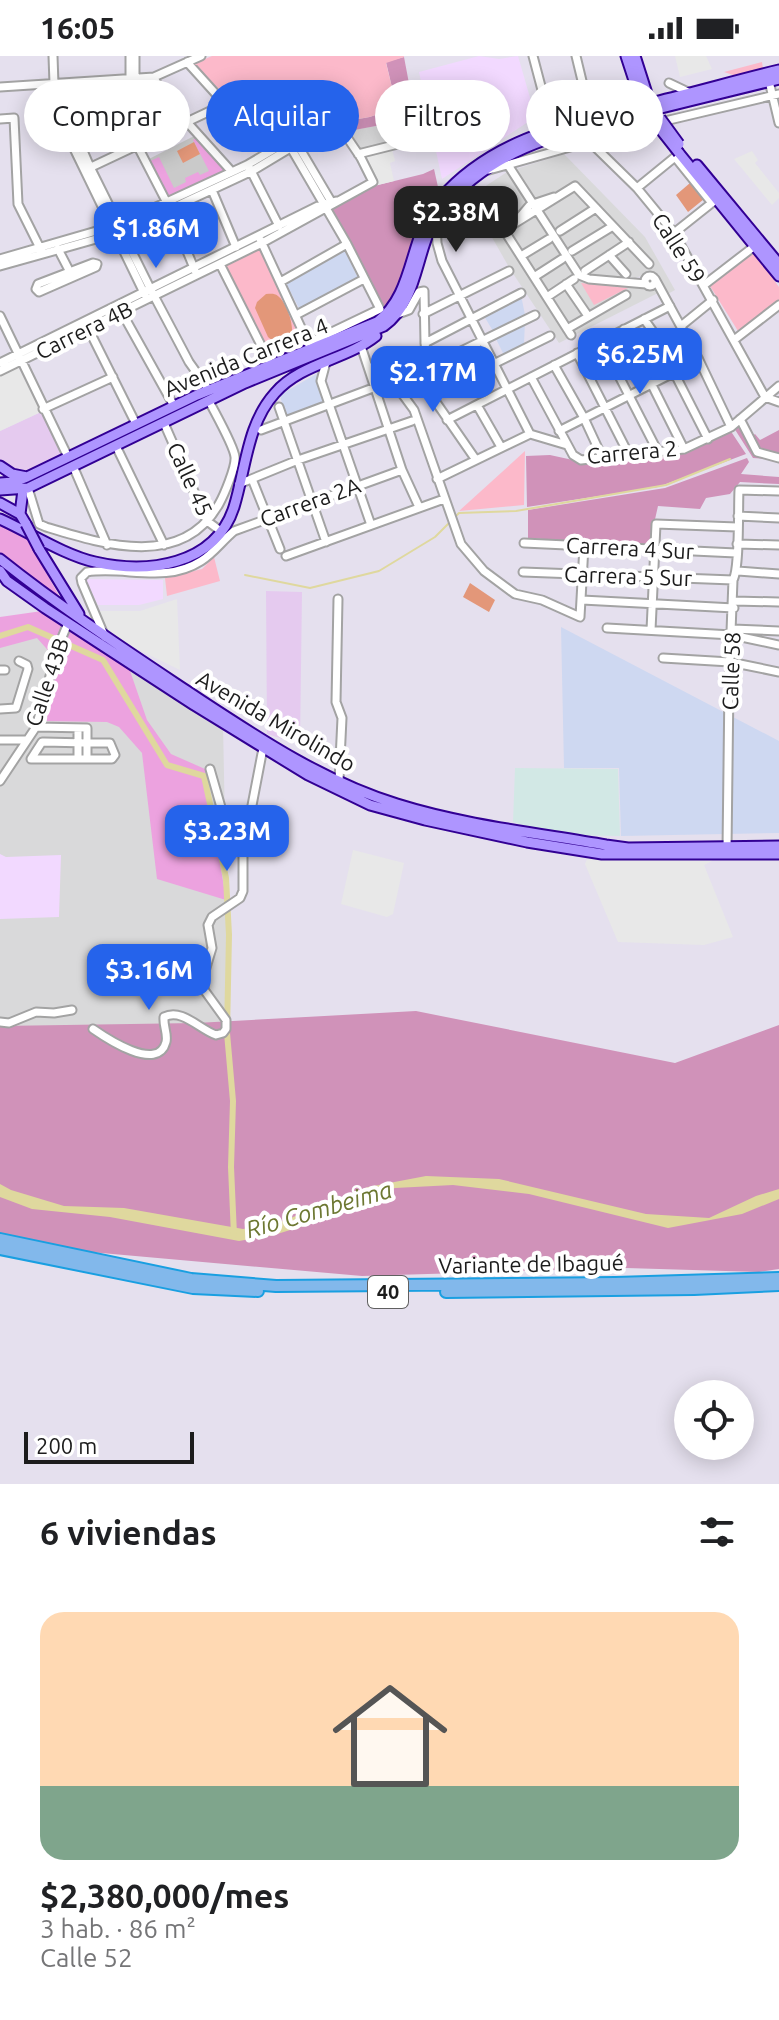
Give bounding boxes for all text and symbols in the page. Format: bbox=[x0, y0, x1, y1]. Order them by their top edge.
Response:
text: 16:05 bbox=[40, 11, 115, 45]
chip: Comprar bbox=[24, 80, 190, 152]
chip: Alquilar bbox=[206, 80, 359, 152]
chip: Filtros bbox=[375, 80, 510, 152]
chip: Nuevo bbox=[526, 80, 663, 152]
pin: $2.38M bbox=[391, 186, 521, 254]
text: $2.38M bbox=[412, 197, 500, 226]
pin: $1.86M bbox=[91, 202, 221, 270]
street label: Calle 59 bbox=[648, 208, 711, 287]
text: $1.86M bbox=[112, 213, 200, 242]
street label: Carrera 4B bbox=[31, 295, 136, 364]
street label: Avenida Carrera 4 bbox=[160, 312, 331, 401]
pin: $6.25M bbox=[575, 328, 705, 396]
text: $6.25M bbox=[596, 339, 684, 368]
pin: $2.17M bbox=[368, 346, 498, 414]
text: $2.17M bbox=[389, 357, 477, 386]
street label: Carrera 2 bbox=[586, 435, 678, 468]
street label: Calle 45 bbox=[163, 438, 218, 520]
street label: Carrera 2A bbox=[256, 472, 364, 531]
street label: Carrera 4 Sur bbox=[565, 532, 695, 563]
street label: Carrera 5 Sur bbox=[564, 561, 693, 590]
street label: Calle 58 bbox=[717, 631, 744, 711]
street label: Calle 43B bbox=[20, 634, 73, 730]
street label: Avenida Mirolindo bbox=[192, 665, 360, 776]
pin: $3.23M bbox=[162, 805, 292, 873]
text: $3.23M bbox=[183, 816, 271, 845]
pin: $3.16M bbox=[84, 944, 214, 1012]
text: $3.16M bbox=[105, 955, 193, 984]
water label: Río Combeima bbox=[243, 1176, 395, 1243]
street label: Variante de Ibagué bbox=[438, 1249, 624, 1278]
road number: 40 bbox=[368, 1276, 408, 1308]
map controls bbox=[674, 1380, 754, 1460]
button: locate bbox=[674, 1380, 754, 1460]
scale bar bbox=[24, 1428, 194, 1464]
text: 200 m bbox=[36, 1433, 97, 1458]
icon: filters bbox=[695, 1510, 739, 1554]
text: 6 viviendas bbox=[40, 1513, 216, 1551]
icon: home bbox=[318, 1664, 462, 1808]
text: $2,380,000/mes bbox=[40, 1876, 289, 1914]
text: 3 hab. · 86 m² bbox=[40, 1914, 196, 1943]
text: Calle 52 bbox=[40, 1943, 133, 1972]

